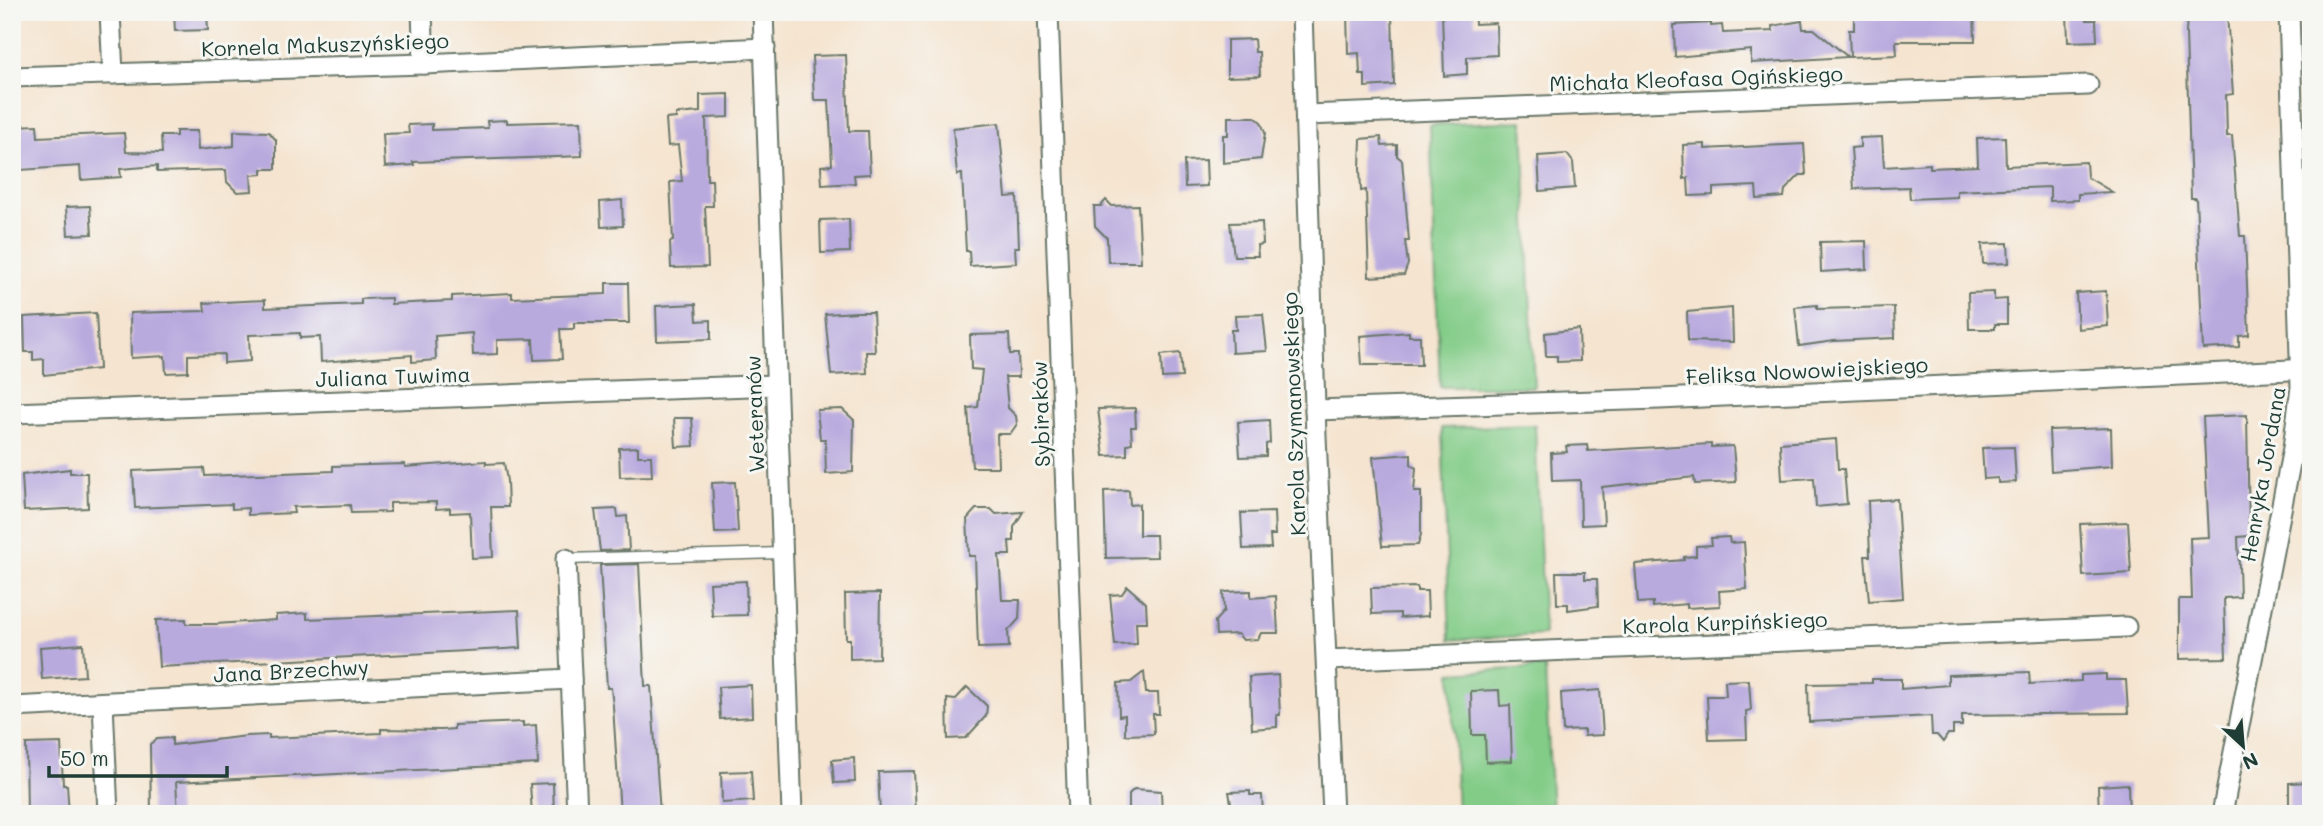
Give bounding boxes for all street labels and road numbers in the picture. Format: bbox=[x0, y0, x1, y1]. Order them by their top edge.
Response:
street label: Kornela Makuszyńskiego bbox=[201, 26, 449, 62]
street label: Michała Kleofasa Ogińskiego bbox=[1549, 59, 1843, 97]
street label: Karola Szymanowskiego bbox=[1275, 292, 1311, 536]
street label: Feliksa Nowowiejskiego bbox=[1685, 350, 1929, 390]
street label: Weteranów bbox=[738, 355, 770, 473]
street label: Juliana Tuwima bbox=[315, 360, 471, 392]
street label: Sybiraków bbox=[1025, 360, 1055, 468]
street label: Henryka Jordana bbox=[2233, 384, 2291, 564]
street label: Karola Kurpińskiego bbox=[1622, 605, 1828, 639]
street label: Jana Brzechwy bbox=[213, 652, 369, 688]

